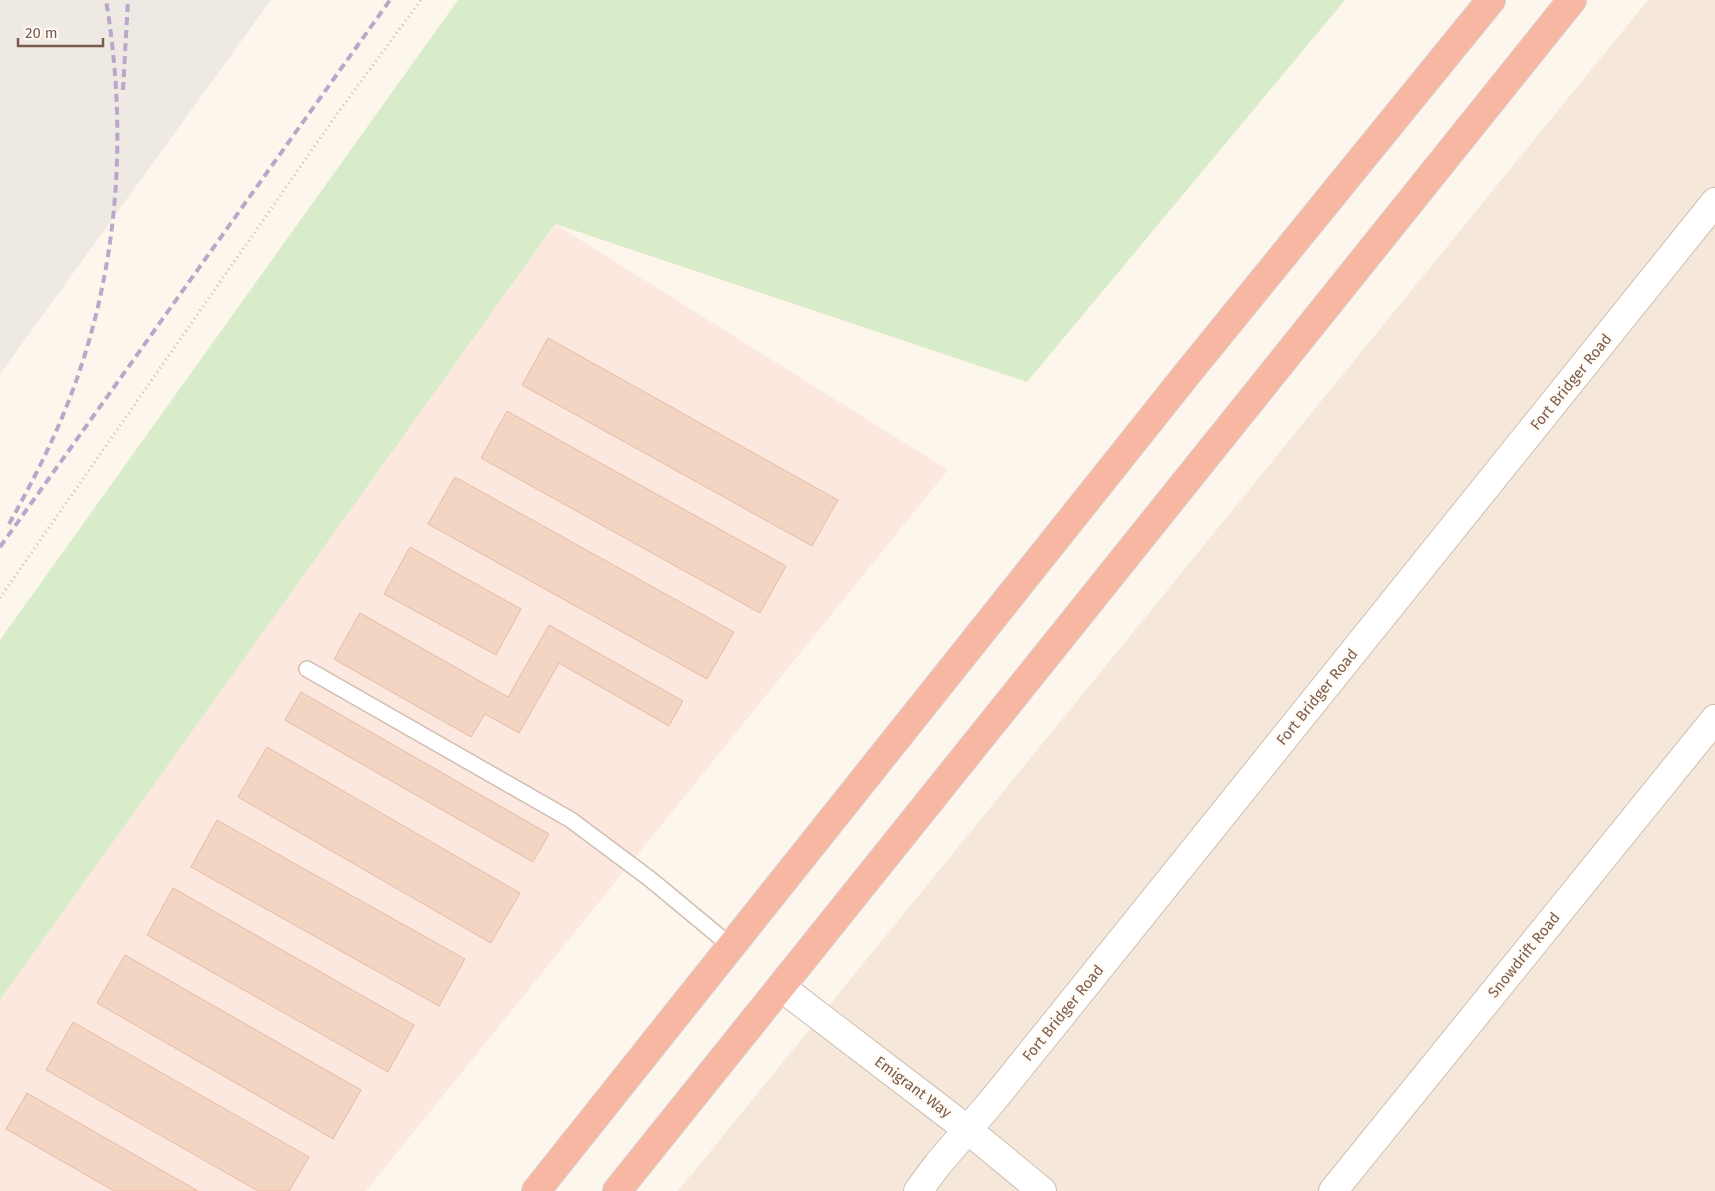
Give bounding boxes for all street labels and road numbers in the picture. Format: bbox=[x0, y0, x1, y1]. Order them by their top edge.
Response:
street label: Fort Bridger Road bbox=[1527, 330, 1615, 434]
street label: Fort Bridger Road bbox=[1273, 645, 1361, 749]
street label: Snowdrift Road bbox=[1484, 909, 1564, 1001]
street label: Fort Bridger Road bbox=[1019, 961, 1107, 1065]
street label: Emigrant Way bbox=[871, 1052, 955, 1122]

